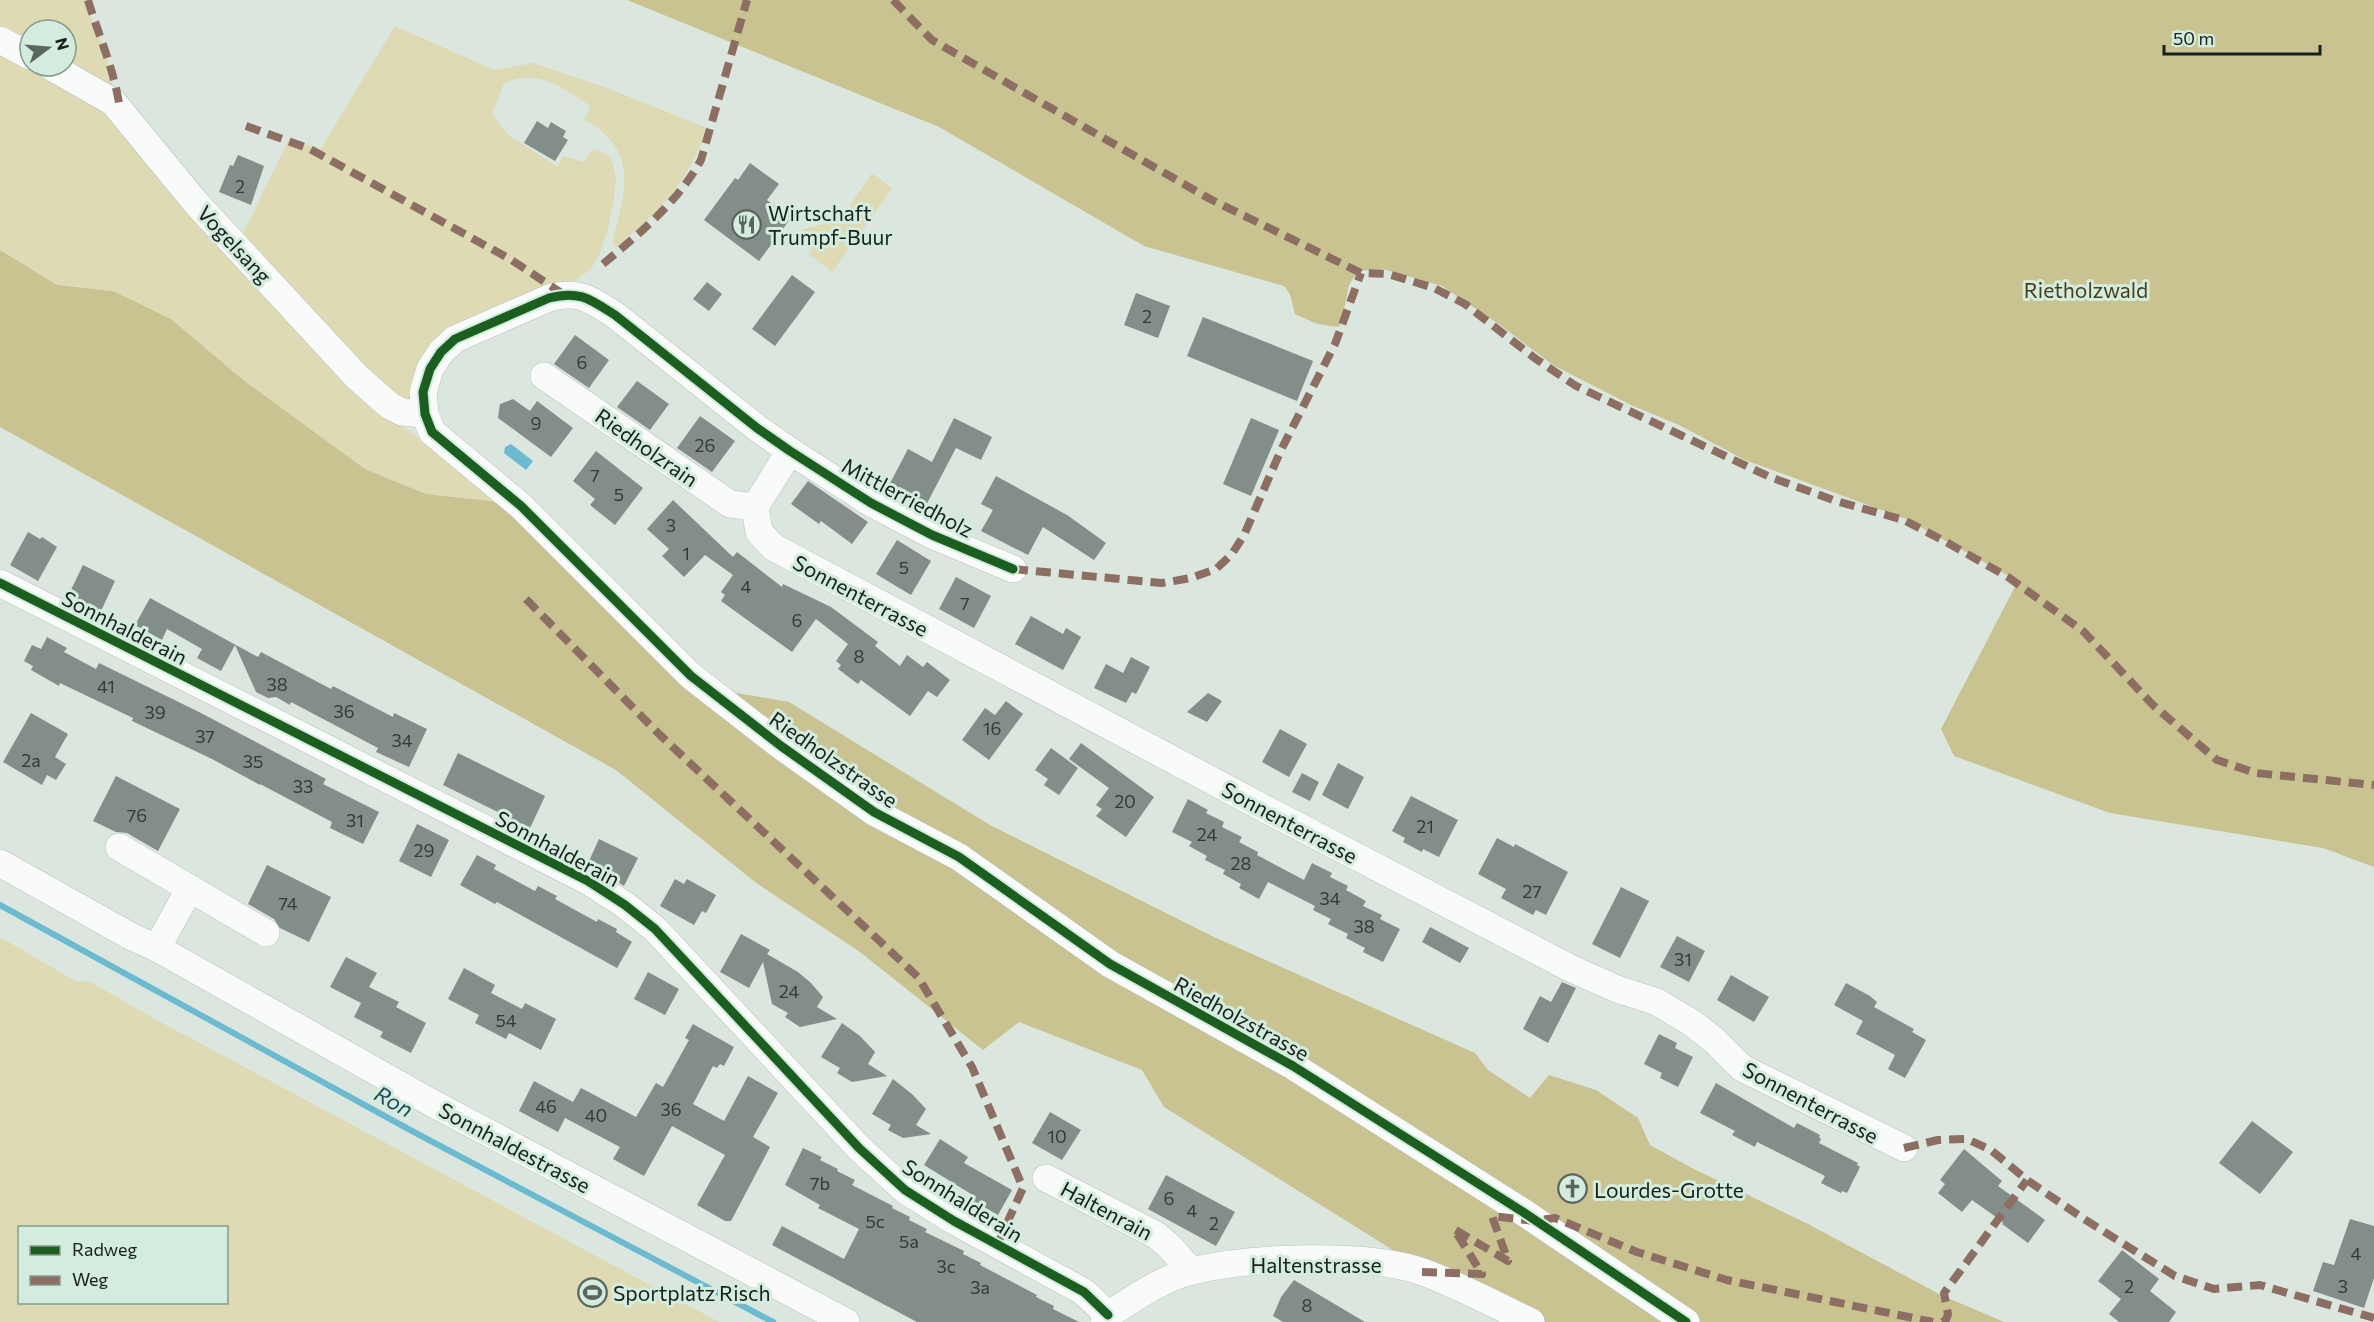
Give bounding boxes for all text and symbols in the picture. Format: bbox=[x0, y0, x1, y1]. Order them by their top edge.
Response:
north arrow bbox=[18, 18, 78, 78]
scale bar bbox=[2164, 18, 2320, 56]
text: 50 m bbox=[2173, 27, 2214, 49]
text: N bbox=[52, 35, 74, 52]
house number: 2 bbox=[235, 175, 245, 197]
street label: Vogelsang bbox=[193, 200, 277, 288]
place label: Wirtschaft Trumpf-Buur bbox=[768, 200, 893, 249]
restaurant icon: Wirtschaft Trumpf-Buur bbox=[731, 208, 763, 240]
park label: Rietholzwald bbox=[2024, 277, 2148, 302]
house number: 2 bbox=[1142, 305, 1152, 327]
house number: 6 bbox=[577, 351, 587, 373]
street label: Riedholzrain bbox=[591, 402, 703, 492]
house number: 9 bbox=[531, 412, 541, 434]
house number: 26 bbox=[695, 434, 715, 456]
street label: Mittlerriedholz bbox=[838, 452, 978, 542]
house number: 7 bbox=[590, 464, 600, 486]
house number: 5 bbox=[614, 483, 624, 505]
house number: 3 bbox=[666, 514, 676, 536]
house number: 1 bbox=[682, 542, 690, 564]
street label: Sonnenterrasse bbox=[789, 549, 933, 641]
house number: 5 bbox=[899, 556, 909, 578]
house number: 4 bbox=[741, 575, 752, 597]
street label: Sonnhalderain bbox=[58, 585, 192, 669]
house number: 7 bbox=[960, 592, 970, 614]
house number: 6 bbox=[792, 609, 802, 631]
house number: 8 bbox=[854, 645, 865, 667]
house number: 38 bbox=[266, 673, 288, 695]
house number: 41 bbox=[97, 675, 115, 697]
house number: 36 bbox=[333, 700, 355, 722]
house number: 39 bbox=[144, 701, 166, 723]
street label: Riedholzstrasse bbox=[765, 706, 903, 812]
house number: 16 bbox=[983, 717, 1001, 739]
house number: 37 bbox=[195, 725, 215, 747]
house number: 34 bbox=[391, 729, 413, 751]
house number: 2a bbox=[21, 749, 41, 771]
house number: 35 bbox=[243, 750, 263, 772]
house number: 33 bbox=[293, 775, 313, 797]
street label: Sonnenterrasse bbox=[1218, 776, 1362, 868]
house number: 20 bbox=[1114, 790, 1136, 812]
house number: 76 bbox=[127, 804, 147, 826]
street label: Sonnhalderain bbox=[492, 805, 624, 891]
house number: 31 bbox=[346, 809, 364, 831]
house number: 21 bbox=[1416, 815, 1434, 837]
house number: 24 bbox=[1197, 823, 1217, 845]
house number: 29 bbox=[414, 839, 434, 861]
house number: 28 bbox=[1231, 852, 1252, 874]
house number: 27 bbox=[1522, 880, 1542, 902]
house number: 34 bbox=[1319, 887, 1341, 909]
house number: 74 bbox=[278, 892, 298, 914]
house number: 38 bbox=[1353, 915, 1375, 937]
house number: 31 bbox=[1674, 948, 1692, 970]
street label: Riedholzstrasse bbox=[1170, 971, 1314, 1065]
house number: 24 bbox=[779, 980, 799, 1002]
house number: 54 bbox=[495, 1009, 517, 1031]
street label: Sonnenterrasse bbox=[1739, 1056, 1883, 1148]
water label: Ron bbox=[370, 1080, 418, 1122]
house number: 46 bbox=[535, 1095, 557, 1117]
street label: Sonnhaldestrasse bbox=[435, 1097, 595, 1197]
house number: 36 bbox=[660, 1098, 682, 1120]
house number: 40 bbox=[585, 1104, 607, 1126]
house number: 10 bbox=[1047, 1125, 1067, 1147]
street label: Sonnhalderain bbox=[898, 1153, 1028, 1247]
house number: 7b bbox=[810, 1172, 830, 1194]
church icon: Lourdes-Grotte bbox=[1557, 1173, 1589, 1205]
street label: Haltenrain bbox=[1057, 1175, 1157, 1245]
place label: Lourdes-Grotte bbox=[1594, 1177, 1744, 1202]
house number: 6 bbox=[1164, 1187, 1174, 1209]
house number: 4 bbox=[1187, 1199, 1198, 1221]
house number: 5c bbox=[865, 1210, 885, 1232]
house number: 2 bbox=[1209, 1212, 1219, 1234]
legend bbox=[18, 1226, 228, 1304]
house number: 5a bbox=[899, 1230, 919, 1252]
text: Radweg bbox=[72, 1238, 137, 1260]
house number: 4 bbox=[2351, 1242, 2362, 1264]
street label: Haltenstrasse bbox=[1250, 1252, 1382, 1277]
house number: 3c bbox=[936, 1255, 956, 1277]
text: Weg bbox=[72, 1268, 109, 1290]
house number: 2 bbox=[2124, 1275, 2134, 1297]
house number: 3 bbox=[2338, 1275, 2348, 1297]
sports icon: Sportplatz Risch bbox=[576, 1276, 608, 1308]
house number: 3a bbox=[970, 1276, 990, 1298]
place label: Sportplatz Risch bbox=[613, 1280, 771, 1305]
house number: 8 bbox=[1302, 1294, 1313, 1316]

